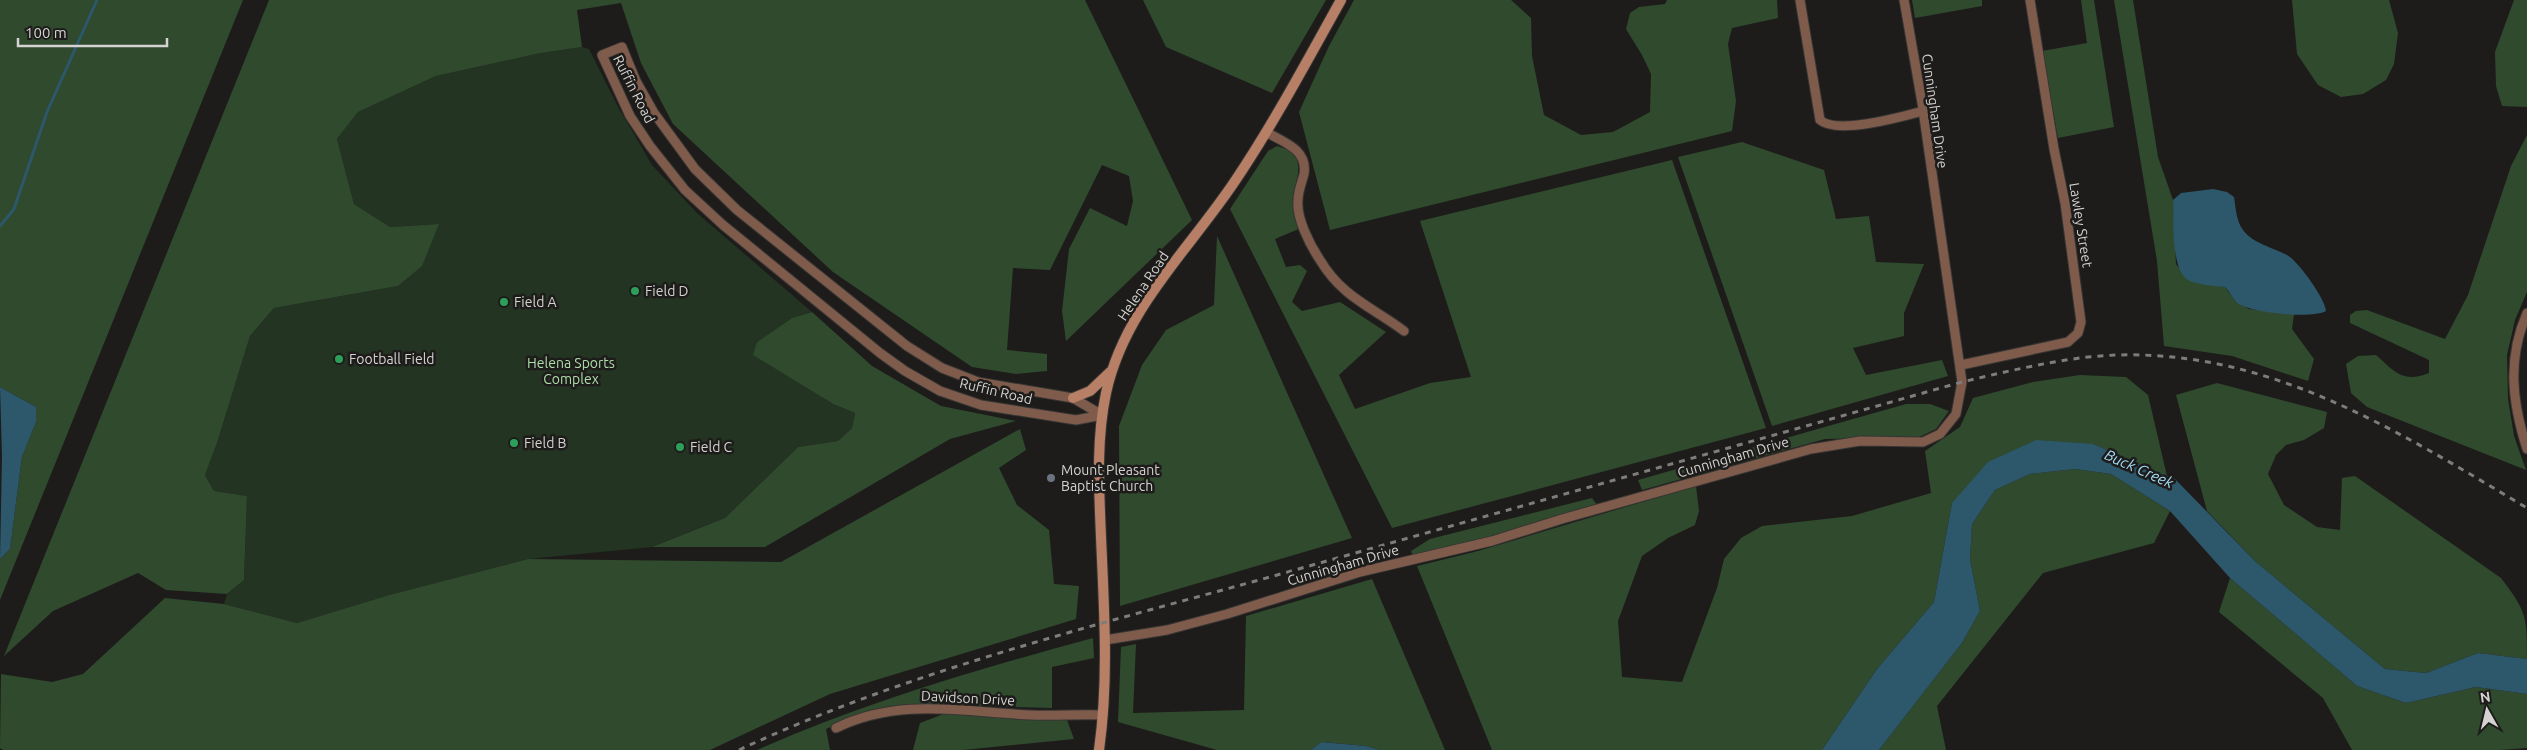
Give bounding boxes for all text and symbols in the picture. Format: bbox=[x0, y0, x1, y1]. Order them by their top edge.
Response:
scale bar bbox=[18, 15, 166, 47]
text: 100 m bbox=[25, 24, 67, 41]
street label: Ruffin Road bbox=[610, 52, 658, 126]
street label: Cunningham Drive bbox=[1919, 53, 1951, 169]
street label: Lawley Street bbox=[2066, 181, 2096, 269]
street label: Helena Road bbox=[1114, 249, 1172, 323]
place label: Field D bbox=[645, 283, 689, 299]
marker: Field D bbox=[629, 285, 641, 297]
place label: Field A bbox=[514, 294, 557, 310]
marker: Field A bbox=[498, 296, 510, 308]
place label: Football Field bbox=[349, 351, 435, 367]
marker: Football Field bbox=[333, 353, 345, 365]
park label: Helena Sports Complex bbox=[527, 355, 615, 387]
street label: Ruffin Road bbox=[958, 375, 1034, 407]
street label: Cunningham Drive bbox=[1675, 433, 1791, 481]
place label: Field B bbox=[524, 435, 567, 451]
marker: Field B bbox=[508, 437, 520, 449]
place label: Field C bbox=[690, 439, 733, 455]
marker: Field C bbox=[674, 441, 686, 453]
water label: Buck Creek bbox=[2102, 446, 2176, 491]
place label: Mount Pleasant Baptist Church bbox=[1061, 462, 1160, 494]
marker: Mount Pleasant Baptist Church bbox=[1045, 472, 1057, 484]
street label: Cunningham Drive bbox=[1285, 541, 1401, 589]
north arrow bbox=[2462, 685, 2512, 735]
street label: Davidson Drive bbox=[921, 688, 1015, 708]
text: N bbox=[2479, 688, 2491, 706]

